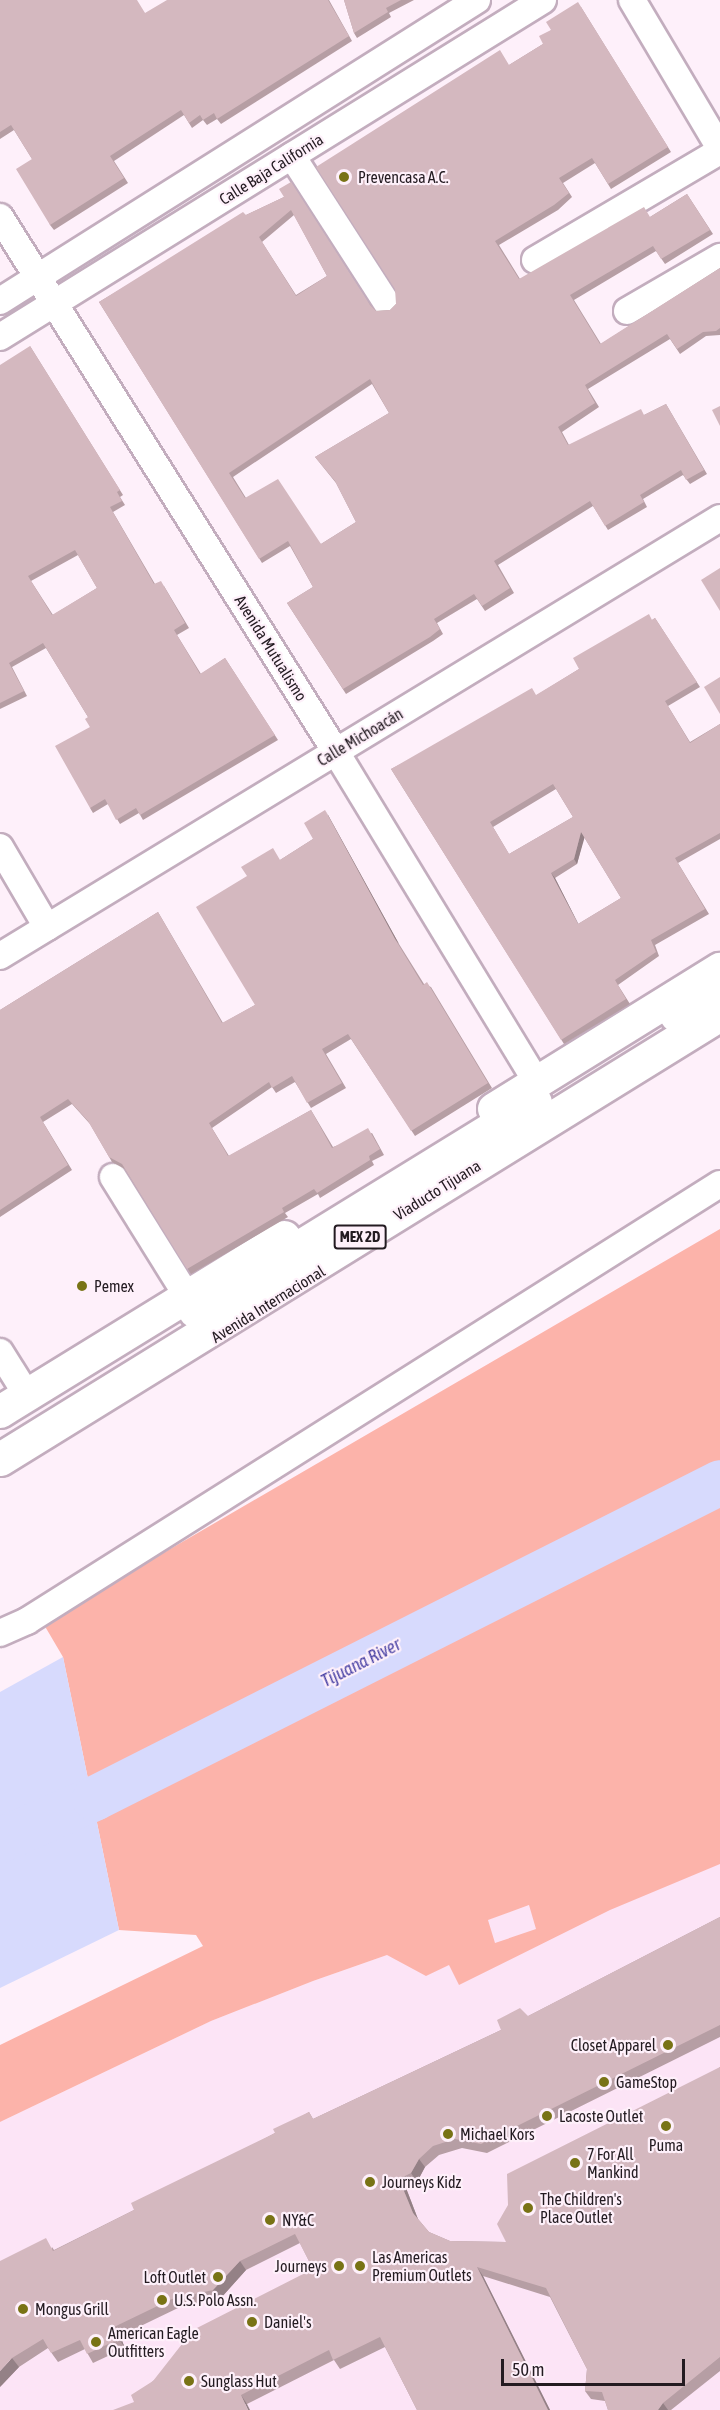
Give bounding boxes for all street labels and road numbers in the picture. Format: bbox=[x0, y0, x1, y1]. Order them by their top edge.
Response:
street label: Calle Baja California bbox=[216, 129, 326, 209]
street label: Avenida Mutualismo bbox=[231, 592, 311, 704]
street label: Calle Michoacán bbox=[314, 704, 406, 770]
street label: Viaducto Tijuana bbox=[390, 1156, 484, 1224]
road number: MEX 2D bbox=[333, 1225, 387, 1249]
street label: Avenida Internacional bbox=[208, 1261, 328, 1347]

